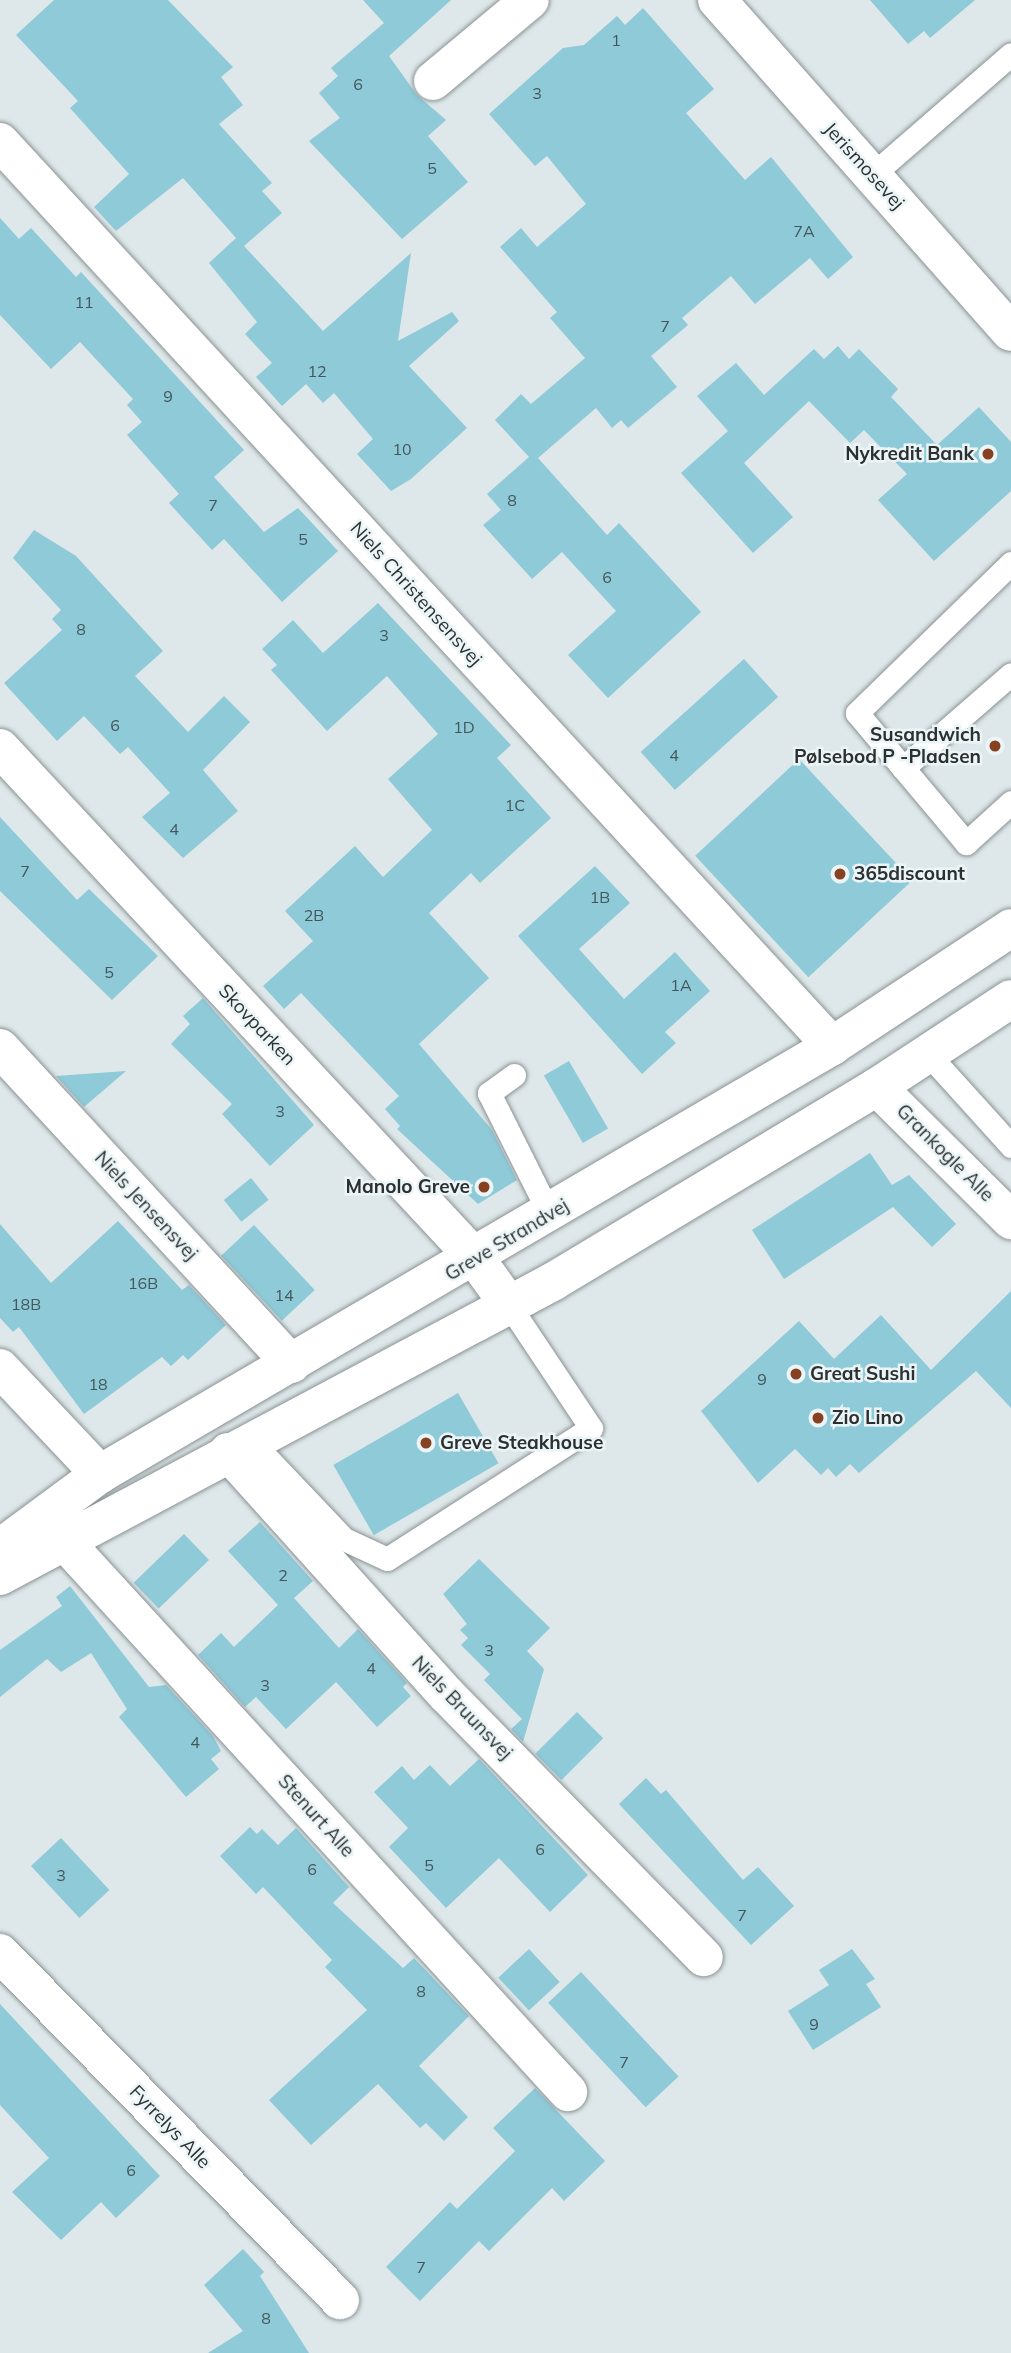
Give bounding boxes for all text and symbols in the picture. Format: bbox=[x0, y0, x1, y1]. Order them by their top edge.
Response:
house number: 1 bbox=[611, 30, 621, 50]
house number: 6 bbox=[353, 74, 363, 94]
house number: 3 bbox=[532, 83, 542, 103]
street label: Jerismosevej bbox=[819, 118, 909, 214]
house number: 5 bbox=[427, 158, 437, 178]
house number: 7A bbox=[793, 221, 815, 241]
house number: 11 bbox=[74, 292, 94, 312]
house number: 7 bbox=[660, 316, 670, 336]
house number: 12 bbox=[307, 361, 327, 381]
house number: 9 bbox=[163, 386, 173, 406]
house number: 10 bbox=[392, 439, 412, 459]
place label: Nykredit Bank bbox=[845, 443, 974, 465]
marker: Nykredit Bank bbox=[980, 446, 996, 462]
house number: 8 bbox=[507, 490, 517, 510]
house number: 7 bbox=[208, 495, 218, 515]
street label: Niels Christensensvej bbox=[345, 517, 487, 671]
house number: 5 bbox=[298, 529, 308, 549]
house number: 6 bbox=[602, 567, 612, 587]
house number: 8 bbox=[76, 619, 86, 639]
house number: 3 bbox=[379, 625, 389, 645]
house number: 6 bbox=[110, 715, 120, 735]
house number: 1D bbox=[453, 717, 475, 737]
place label: Susandwich Pølsebod P -Pladsen bbox=[794, 724, 981, 768]
marker: Susandwich Pølsebod P -Pladsen bbox=[987, 738, 1003, 754]
house number: 4 bbox=[669, 745, 679, 765]
house number: 1C bbox=[505, 795, 525, 815]
house number: 4 bbox=[169, 819, 179, 839]
house number: 7 bbox=[20, 861, 30, 881]
place label: 365discount bbox=[854, 863, 965, 885]
marker: 365discount bbox=[832, 866, 848, 882]
house number: 1B bbox=[590, 887, 610, 907]
house number: 2B bbox=[304, 905, 324, 925]
house number: 5 bbox=[104, 962, 114, 982]
house number: 1A bbox=[670, 975, 692, 995]
street label: Skovparken bbox=[214, 980, 300, 1070]
street label: Grankogle Alle bbox=[892, 1100, 998, 1206]
house number: 3 bbox=[275, 1101, 285, 1121]
street label: Niels Jensensvej bbox=[90, 1147, 202, 1265]
place label: Manolo Greve bbox=[345, 1176, 470, 1198]
marker: Manolo Greve bbox=[476, 1179, 492, 1195]
street label: Greve Strandvej bbox=[441, 1194, 573, 1286]
house number: 16B bbox=[128, 1273, 158, 1293]
house number: 14 bbox=[274, 1285, 294, 1305]
house number: 18B bbox=[11, 1294, 41, 1314]
place label: Great Sushi bbox=[810, 1363, 915, 1385]
marker: Great Sushi bbox=[788, 1366, 804, 1382]
house number: 9 bbox=[757, 1369, 767, 1389]
house number: 18 bbox=[88, 1374, 108, 1394]
place label: Zio Lino bbox=[832, 1407, 903, 1429]
marker: Zio Lino bbox=[810, 1410, 826, 1426]
place label: Greve Steakhouse bbox=[440, 1432, 603, 1454]
marker: Greve Steakhouse bbox=[418, 1435, 434, 1451]
house number: 2 bbox=[278, 1565, 288, 1585]
house number: 3 bbox=[484, 1640, 494, 1660]
street label: Niels Bruunsvej bbox=[407, 1652, 517, 1764]
house number: 4 bbox=[366, 1658, 376, 1678]
house number: 3 bbox=[260, 1675, 270, 1695]
house number: 4 bbox=[190, 1732, 200, 1752]
street label: Stenurt Alle bbox=[273, 1770, 359, 1862]
house number: 6 bbox=[535, 1839, 545, 1859]
house number: 5 bbox=[424, 1855, 434, 1875]
house number: 6 bbox=[307, 1859, 317, 1879]
house number: 3 bbox=[56, 1865, 66, 1885]
house number: 7 bbox=[737, 1905, 747, 1925]
house number: 8 bbox=[416, 1981, 426, 2001]
house number: 9 bbox=[809, 2014, 819, 2034]
house number: 7 bbox=[619, 2052, 629, 2072]
street label: Fyrrelys Alle bbox=[125, 2081, 215, 2173]
house number: 6 bbox=[126, 2160, 136, 2180]
house number: 7 bbox=[416, 2257, 426, 2277]
house number: 8 bbox=[261, 2308, 271, 2328]

